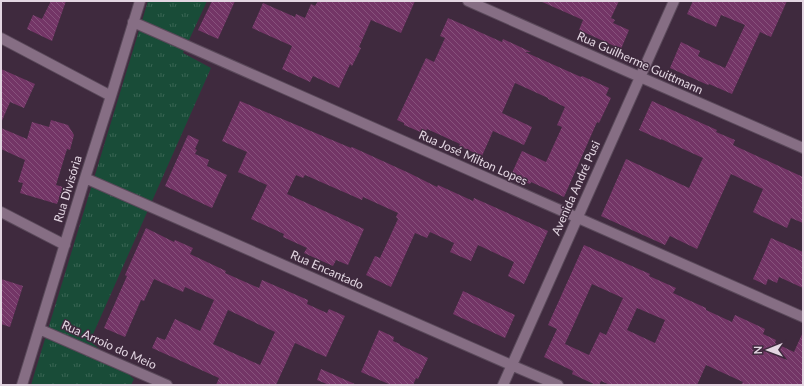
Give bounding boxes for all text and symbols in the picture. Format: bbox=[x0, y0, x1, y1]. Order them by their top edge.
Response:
street label: Rua Guilherme Guittmann bbox=[575, 28, 706, 97]
street label: Rua José Milton Lopes bbox=[417, 127, 530, 188]
street label: Avenida André Pusi bbox=[548, 138, 603, 237]
street label: Rua Divisória bbox=[50, 154, 85, 224]
street label: Rua Encantado bbox=[288, 247, 366, 292]
street label: Rua Arroio do Meio bbox=[59, 317, 159, 372]
north arrow bbox=[748, 330, 788, 370]
text: N bbox=[751, 346, 764, 355]

